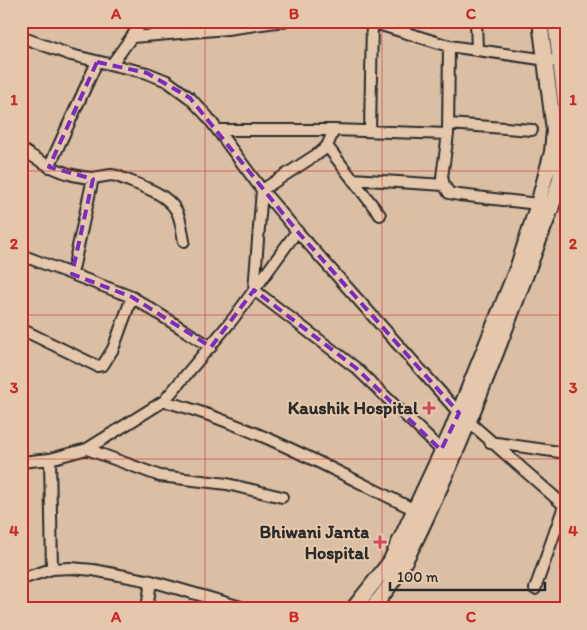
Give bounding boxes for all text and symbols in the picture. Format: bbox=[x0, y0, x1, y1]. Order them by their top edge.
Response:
text: A bbox=[110, 4, 122, 23]
text: B bbox=[289, 4, 300, 23]
text: C bbox=[466, 4, 477, 23]
text: 1 bbox=[10, 90, 18, 109]
text: 1 bbox=[569, 90, 577, 109]
text: 2 bbox=[10, 234, 19, 253]
text: 2 bbox=[569, 234, 578, 253]
text: 3 bbox=[10, 378, 19, 397]
text: 3 bbox=[569, 378, 578, 397]
place label: Kaushik Hospital bbox=[288, 397, 419, 419]
marker: Kaushik Hospital bbox=[422, 401, 436, 415]
text: 4 bbox=[9, 521, 19, 540]
place label: Bhiwani Janta Hospital bbox=[260, 521, 370, 564]
text: 4 bbox=[568, 521, 578, 540]
marker: Bhiwani Janta Hospital bbox=[373, 535, 387, 549]
scale bar bbox=[390, 560, 544, 592]
text: 100 m bbox=[397, 568, 439, 586]
text: A bbox=[110, 607, 122, 626]
text: B bbox=[289, 607, 300, 626]
text: C bbox=[466, 607, 477, 626]

